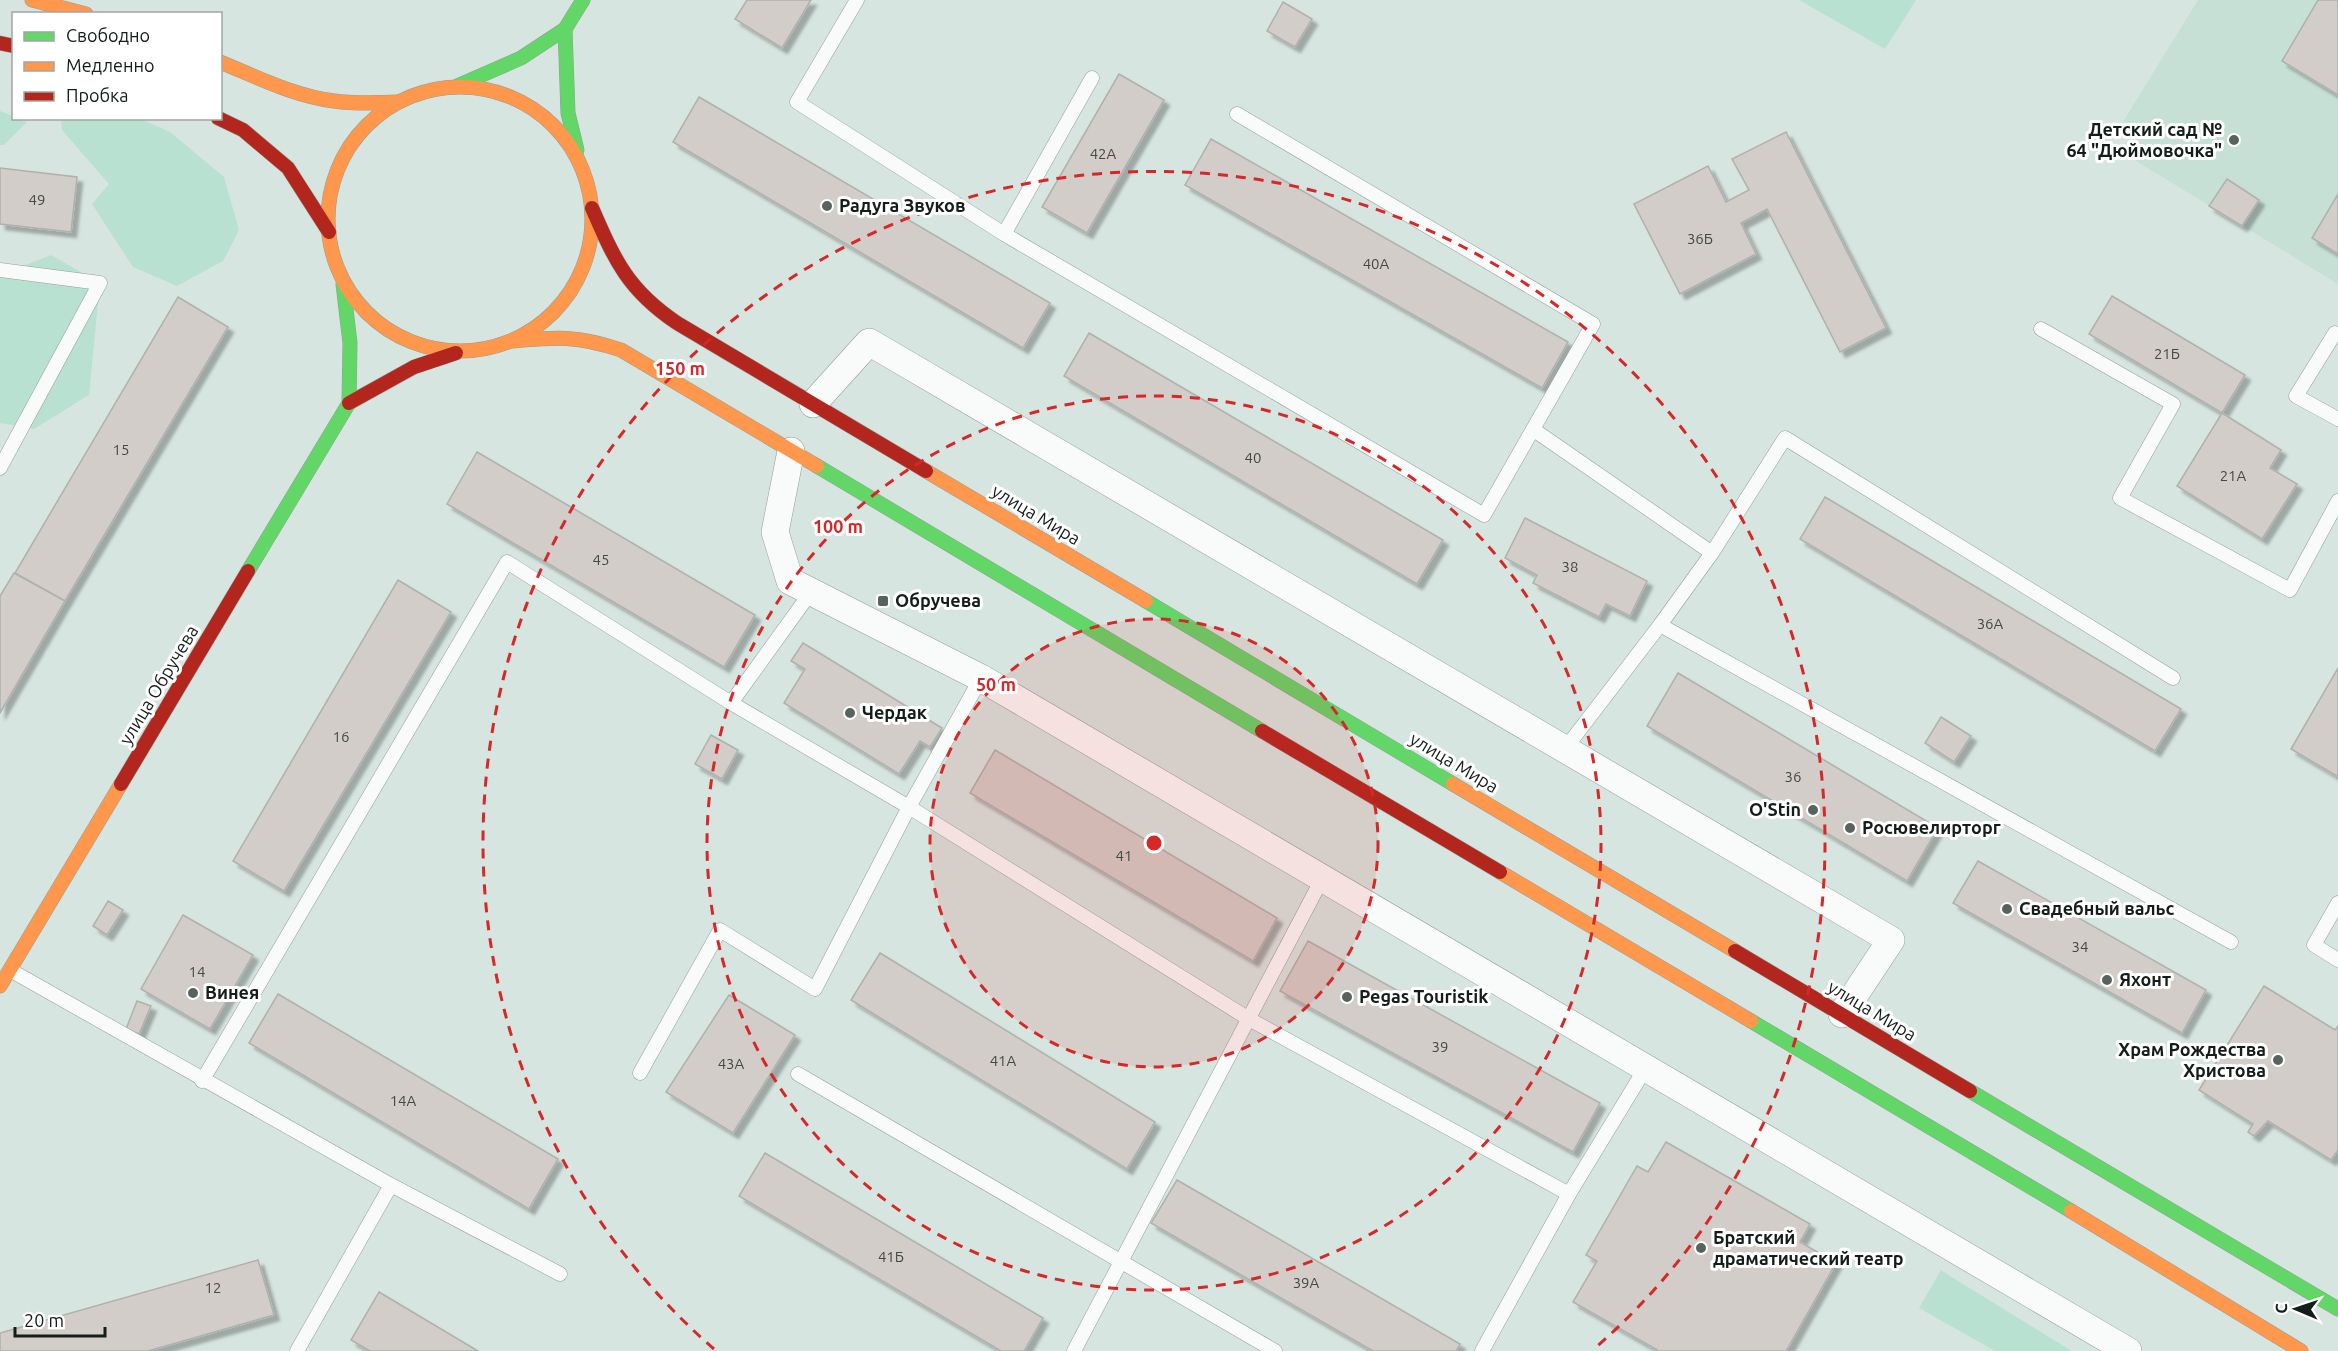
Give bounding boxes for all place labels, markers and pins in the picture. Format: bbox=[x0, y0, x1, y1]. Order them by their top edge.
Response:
place label: Детский сад № 64 "Дюймовочка" bbox=[2066, 119, 2222, 160]
marker: Детский сад № 64 "Дюймовочка" bbox=[2227, 133, 2241, 147]
place label: Радуга Звуков bbox=[839, 195, 966, 215]
marker: Радуга Звуков bbox=[820, 199, 834, 213]
place label: Обручева bbox=[895, 590, 981, 610]
marker: Обручева bbox=[876, 594, 890, 608]
place label: Чердак bbox=[862, 702, 928, 722]
marker: Чердак bbox=[843, 706, 857, 720]
place label: O'Stin bbox=[1749, 799, 1801, 819]
marker: O'Stin bbox=[1806, 803, 1820, 817]
place label: Росювелирторг bbox=[1862, 817, 2001, 837]
marker: Росювелирторг bbox=[1843, 821, 1857, 835]
centre of rings bbox=[1144, 833, 1164, 853]
place label: Свадебный вальс bbox=[2019, 898, 2175, 918]
marker: Свадебный вальс bbox=[2000, 902, 2014, 916]
place label: Яхонт bbox=[2119, 969, 2171, 989]
marker: Яхонт bbox=[2100, 973, 2114, 987]
place label: Винея bbox=[205, 982, 259, 1002]
marker: Винея bbox=[186, 986, 200, 1000]
place label: Pegas Touristik bbox=[1359, 986, 1488, 1006]
marker: Pegas Touristik bbox=[1340, 990, 1354, 1004]
place label: Храм Рождества Христова bbox=[2118, 1039, 2266, 1080]
marker: Храм Рождества Христова bbox=[2271, 1053, 2285, 1067]
place label: Братский драматический театр bbox=[1713, 1227, 1904, 1268]
marker: Братский драматический театр bbox=[1694, 1241, 1708, 1255]

